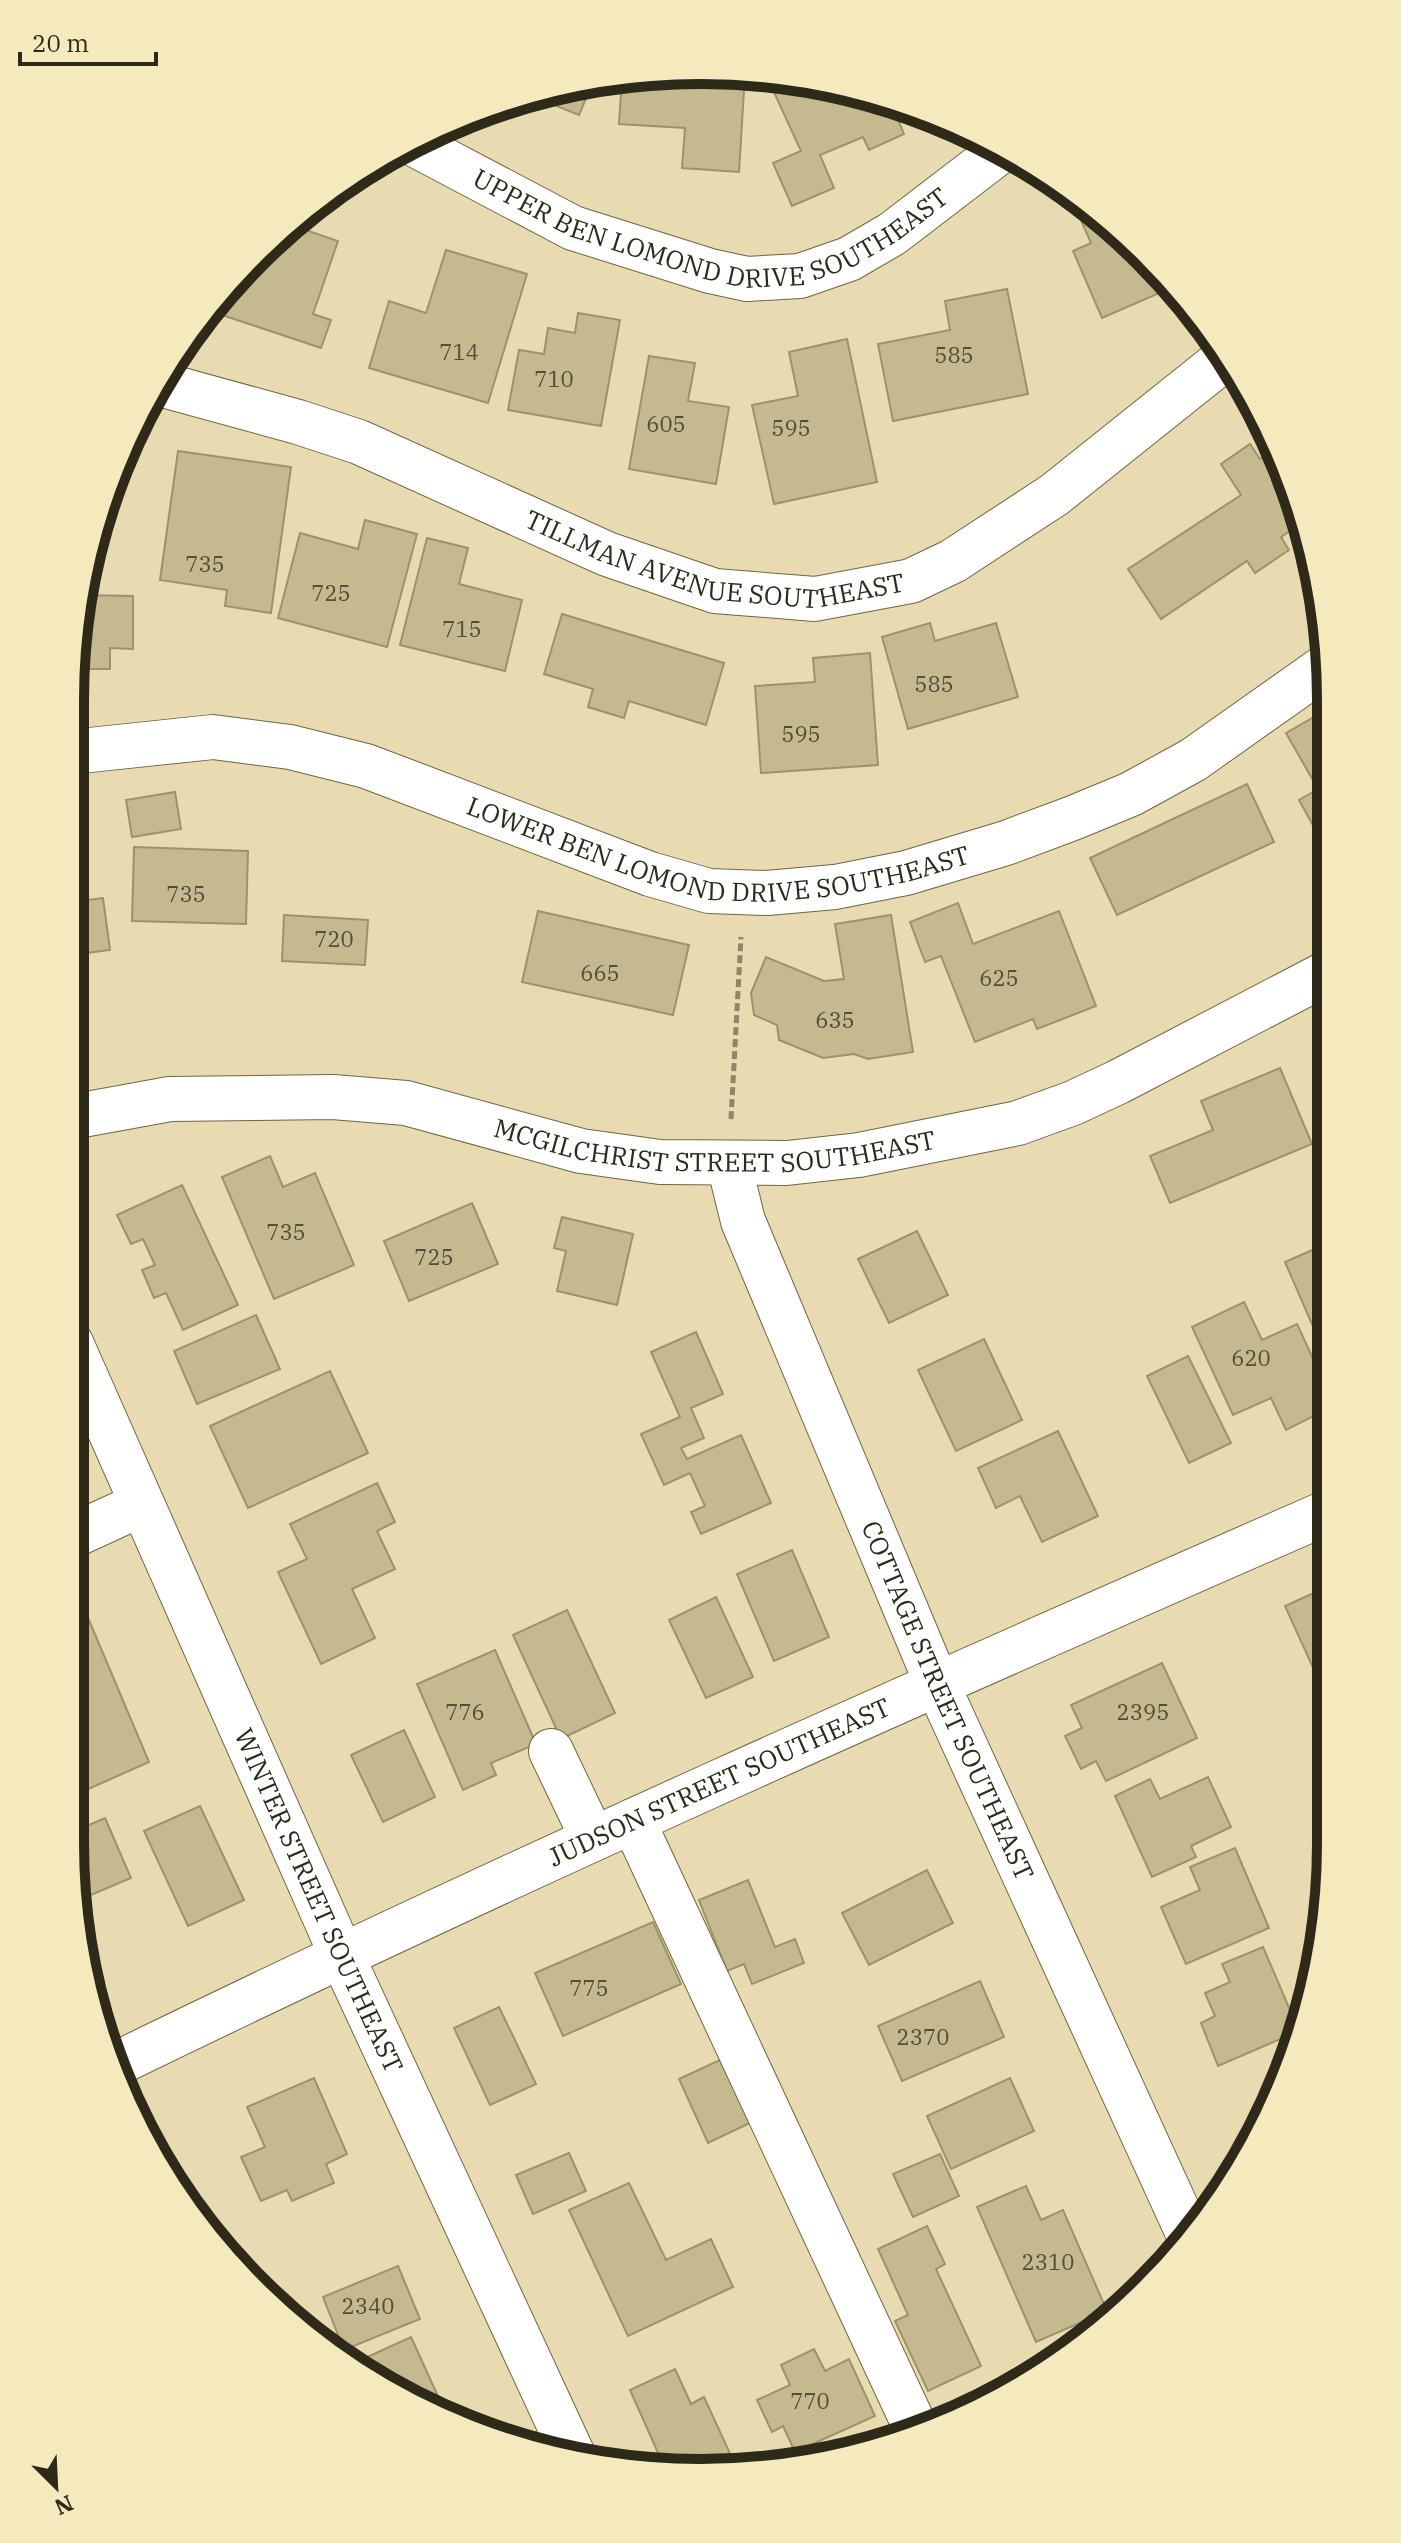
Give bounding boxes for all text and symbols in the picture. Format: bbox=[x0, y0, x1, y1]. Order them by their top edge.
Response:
scale bar bbox=[20, 16, 156, 66]
text: 20 m bbox=[32, 27, 89, 59]
street label: UPPER BEN LOMOND DRIVE SOUTHEAST bbox=[452, 154, 966, 204]
text: UPPER BEN LOMOND DRIVE SOUTHEAST bbox=[467, 160, 954, 295]
house number: 714 bbox=[439, 337, 479, 366]
house number: 585 bbox=[934, 340, 974, 369]
house number: 710 bbox=[534, 364, 574, 393]
house number: 605 bbox=[646, 409, 686, 438]
house number: 595 bbox=[771, 413, 811, 442]
street label: TILLMAN AVENUE SOUTHEAST bbox=[520, 501, 907, 615]
house number: 735 bbox=[185, 549, 225, 578]
house number: 725 bbox=[311, 578, 351, 607]
house number: 715 bbox=[442, 614, 482, 643]
house number: 585 bbox=[914, 669, 954, 698]
house number: 595 bbox=[781, 719, 821, 748]
street label: LOWER BEN LOMOND DRIVE SOUTHEAST bbox=[462, 788, 973, 909]
house number: 735 bbox=[166, 879, 206, 908]
house number: 720 bbox=[314, 924, 354, 953]
house number: 665 bbox=[580, 958, 620, 987]
house number: 625 bbox=[979, 963, 1019, 992]
house number: 635 bbox=[815, 1005, 855, 1034]
street label: MCGILCHRIST STREET SOUTHEAST bbox=[490, 1110, 938, 1180]
house number: 735 bbox=[266, 1217, 306, 1246]
house number: 725 bbox=[414, 1242, 454, 1271]
house number: 620 bbox=[1231, 1343, 1271, 1372]
street label: COTTAGE STREET SOUTHEAST bbox=[854, 1515, 1042, 1885]
street label: JUDSON STREET SOUTHEAST bbox=[542, 1689, 895, 1874]
house number: 776 bbox=[445, 1697, 485, 1726]
house number: 2395 bbox=[1117, 1697, 1169, 1726]
street label: WINTER STREET SOUTHEAST bbox=[227, 1723, 412, 2078]
house number: 775 bbox=[569, 1973, 609, 2002]
house number: 2370 bbox=[897, 2022, 949, 2051]
house number: 2310 bbox=[1022, 2247, 1074, 2276]
house number: 2340 bbox=[342, 2291, 394, 2320]
house number: 770 bbox=[790, 2386, 830, 2415]
north arrow bbox=[16, 2447, 96, 2527]
text: N bbox=[50, 2489, 78, 2523]

